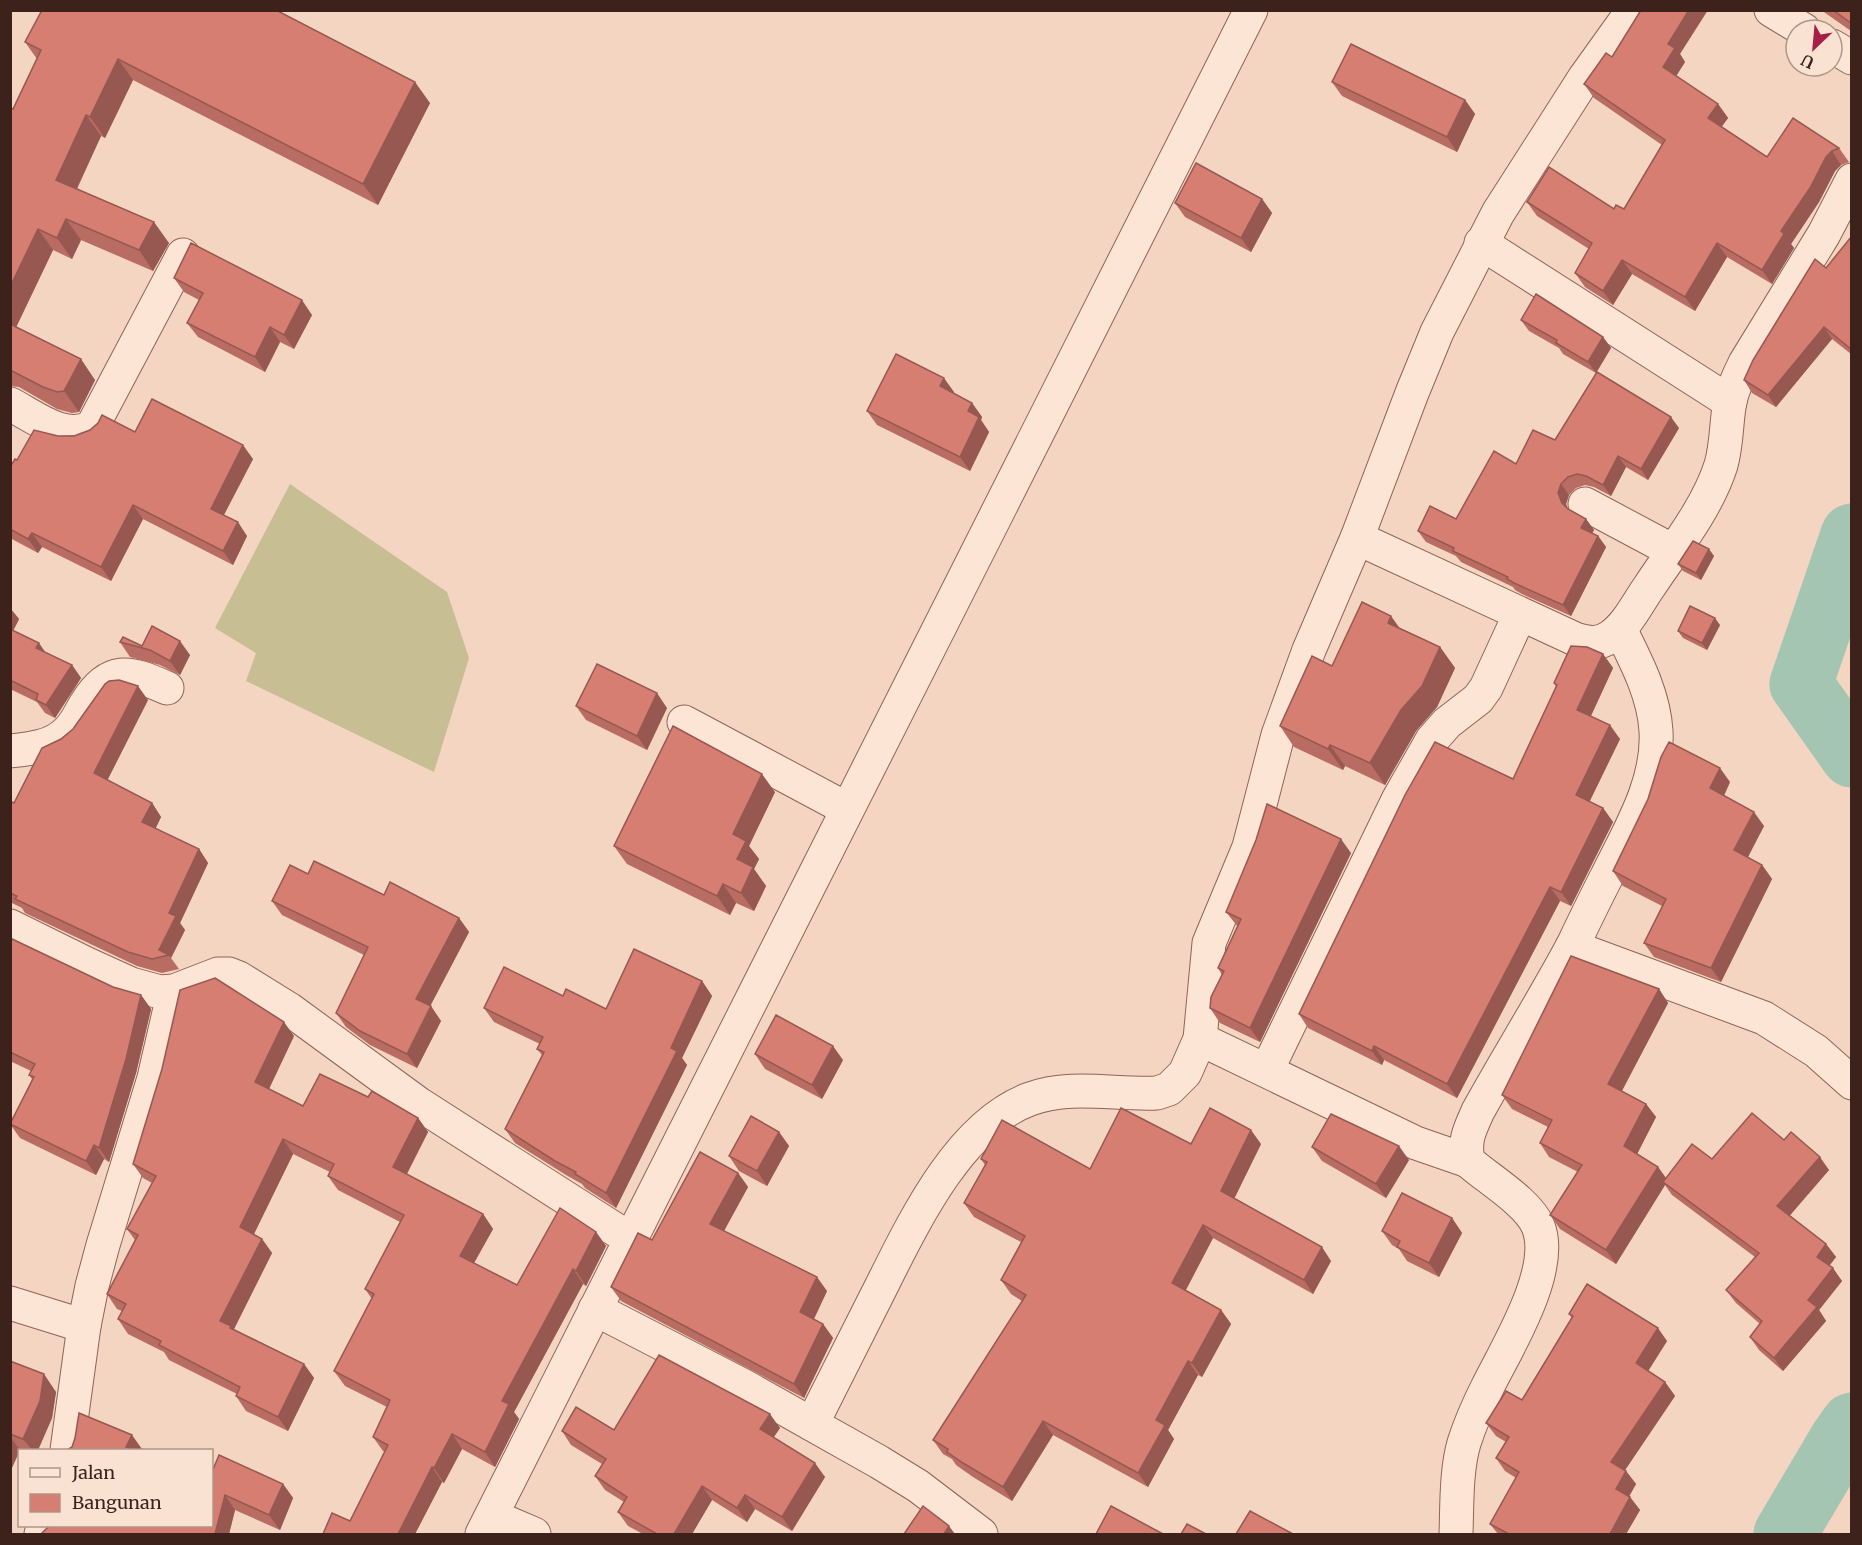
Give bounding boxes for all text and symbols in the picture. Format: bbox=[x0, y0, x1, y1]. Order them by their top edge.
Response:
north arrow bbox=[1784, 18, 1844, 78]
text: U bbox=[1798, 50, 1817, 73]
legend bbox=[18, 1449, 213, 1527]
text: Jalan bbox=[71, 1461, 115, 1484]
text: Bangunan bbox=[72, 1491, 162, 1514]

